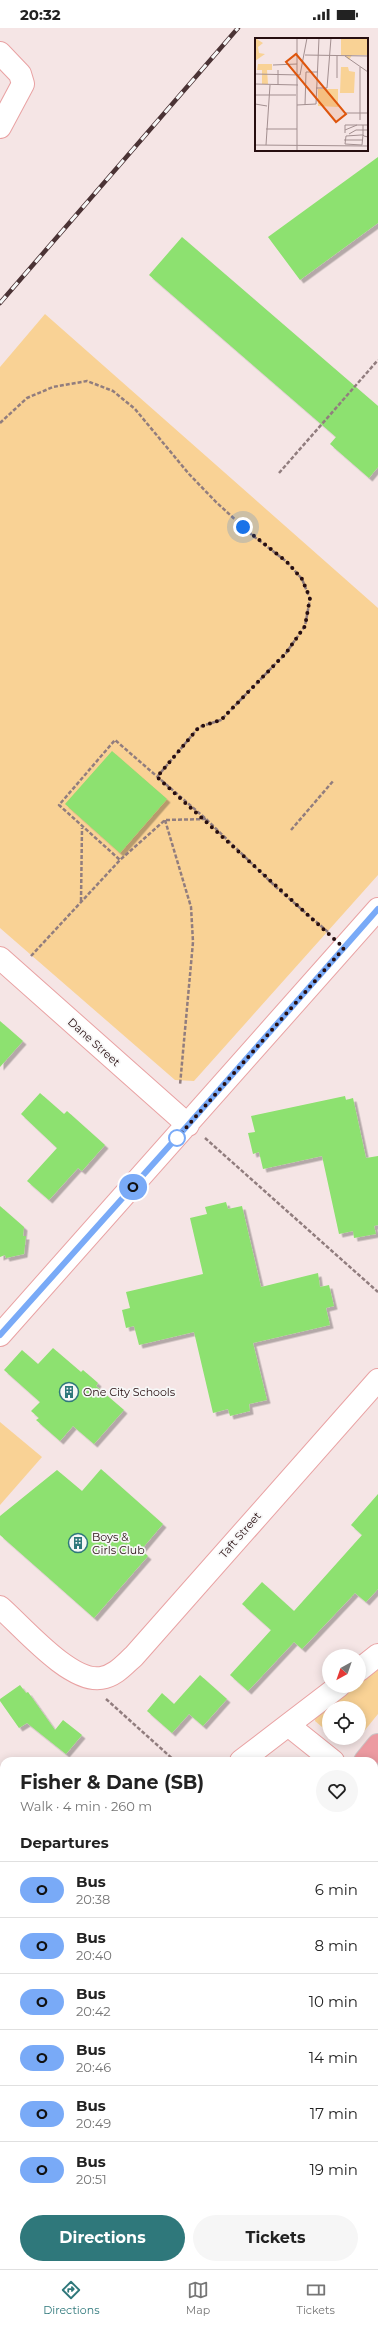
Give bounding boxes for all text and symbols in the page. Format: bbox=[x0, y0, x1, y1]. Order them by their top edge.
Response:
text: 20:32 bbox=[20, 5, 61, 24]
inset map bbox=[255, 38, 368, 151]
your location bbox=[233, 517, 253, 537]
street label: Dane Street bbox=[65, 1015, 124, 1070]
unlabelled marker bbox=[168, 1129, 186, 1147]
line badge: O bbox=[120, 1174, 146, 1200]
text: O bbox=[127, 1178, 139, 1196]
building icon: One City Schools bbox=[58, 1381, 80, 1403]
place label: One City Schools bbox=[83, 1385, 176, 1399]
street label: Taft Street bbox=[216, 1509, 264, 1561]
place label: Boys & Girls Club bbox=[92, 1530, 145, 1557]
building icon: Boys & Girls Club bbox=[67, 1532, 89, 1554]
north arrow bbox=[322, 1649, 366, 1693]
map controls bbox=[322, 1649, 366, 1745]
button: locate bbox=[322, 1701, 366, 1745]
button: heart bbox=[316, 1770, 358, 1812]
text: Fisher & Dane (SB) bbox=[20, 1771, 204, 1794]
text: Walk · 4 min · 260 m bbox=[20, 1798, 152, 1814]
text: Departures bbox=[20, 1833, 109, 1852]
text: Bus bbox=[76, 1872, 106, 1891]
text: 6 min bbox=[315, 1880, 358, 1899]
text: O bbox=[36, 1881, 48, 1899]
text: 20:38 bbox=[76, 1891, 110, 1907]
text: Bus bbox=[76, 1928, 106, 1947]
text: 8 min bbox=[314, 1936, 358, 1955]
text: O bbox=[36, 1937, 48, 1955]
text: 20:40 bbox=[76, 1947, 112, 1963]
text: Bus bbox=[76, 1984, 106, 2003]
text: 10 min bbox=[309, 1992, 358, 2011]
text: O bbox=[36, 1993, 48, 2011]
text: 20:42 bbox=[76, 2003, 111, 2019]
text: Bus bbox=[76, 2040, 106, 2059]
text: 14 min bbox=[309, 2048, 358, 2067]
text: O bbox=[36, 2049, 48, 2067]
text: 20:46 bbox=[76, 2059, 111, 2075]
text: Bus bbox=[76, 2096, 106, 2115]
text: 17 min bbox=[310, 2104, 358, 2123]
text: O bbox=[36, 2105, 48, 2123]
text: 20:49 bbox=[76, 2115, 111, 2131]
text: Bus bbox=[76, 2152, 106, 2171]
text: 19 min bbox=[309, 2160, 358, 2179]
text: O bbox=[36, 2161, 48, 2179]
text: 20:51 bbox=[76, 2171, 107, 2187]
button: Directions bbox=[20, 2215, 185, 2261]
button: Tickets bbox=[193, 2215, 358, 2261]
tab: Directions bbox=[43, 2279, 100, 2317]
tab: Map bbox=[186, 2279, 210, 2317]
tab: Tickets bbox=[297, 2279, 335, 2317]

